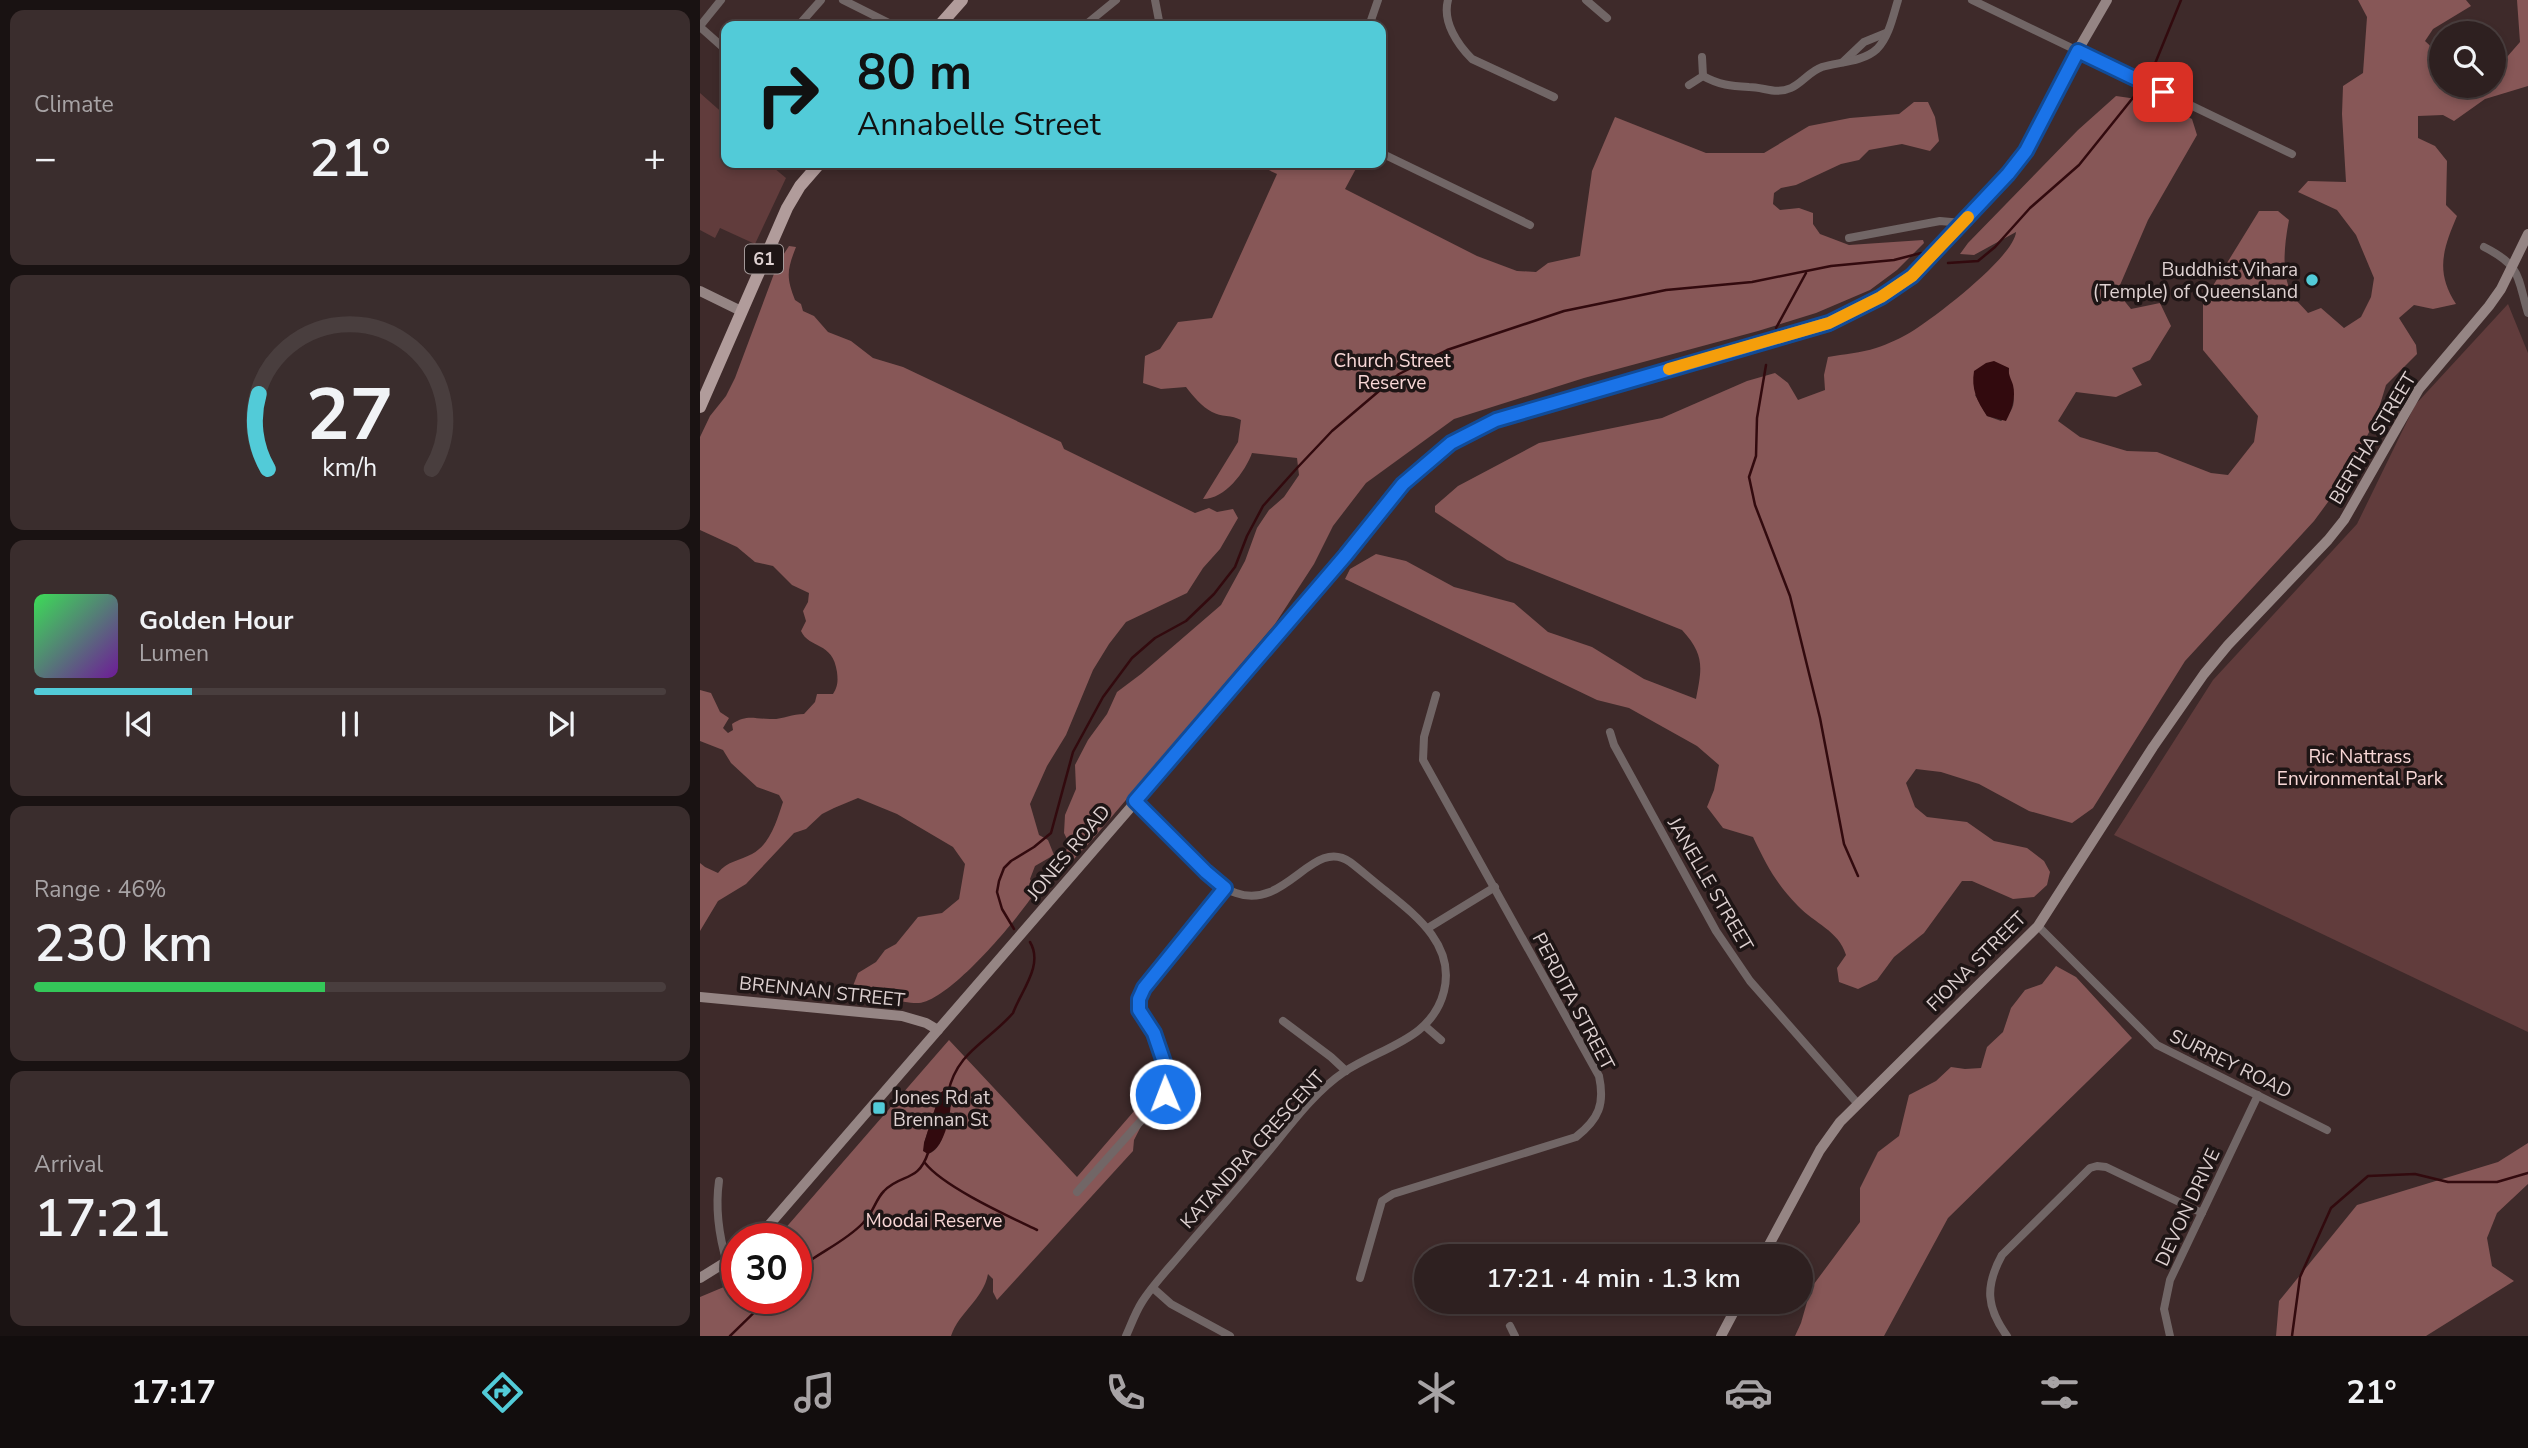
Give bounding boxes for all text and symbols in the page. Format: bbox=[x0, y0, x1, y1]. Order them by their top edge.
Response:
map controls bbox=[2429, 21, 2506, 98]
button: search bbox=[2429, 21, 2506, 98]
text: 80 m bbox=[857, 39, 972, 106]
icon: right bbox=[742, 49, 833, 140]
pin bbox=[2133, 62, 2193, 122]
icon: arrive bbox=[2144, 73, 2182, 111]
text: Climate bbox=[34, 89, 114, 120]
text: Annabelle Street bbox=[857, 103, 1101, 146]
text: 21° bbox=[309, 123, 391, 194]
text: − bbox=[34, 133, 57, 184]
text: + bbox=[643, 133, 666, 184]
road number: 61 bbox=[745, 244, 783, 274]
place label: Buddhist Vihara (Temple) of Queensland bbox=[2093, 257, 2298, 305]
marker: Buddhist Vihara (Temple) of Queensland bbox=[2304, 272, 2320, 288]
park label: Church Street Reserve bbox=[1333, 348, 1451, 396]
text: 27 bbox=[306, 365, 394, 465]
street label: BERTHA STREET bbox=[2323, 367, 2423, 509]
text: km/h bbox=[322, 451, 378, 485]
text: Golden Hour bbox=[139, 603, 294, 638]
text: Lumen bbox=[139, 638, 209, 669]
icon: previous bbox=[120, 705, 158, 743]
icon: pause bbox=[331, 705, 369, 743]
icon: next bbox=[542, 705, 580, 743]
park label: Ric Nattrass Environmental Park bbox=[2277, 744, 2444, 792]
street label: JONES ROAD bbox=[1021, 799, 1116, 907]
street label: JANELLE STREET bbox=[1661, 812, 1759, 957]
text: Range · 46% bbox=[34, 874, 166, 905]
street label: FIONA STREET bbox=[1921, 906, 2033, 1017]
text: 230 km bbox=[34, 908, 213, 979]
street label: PERDITA STREET bbox=[1526, 928, 1621, 1075]
street label: BRENNAN STREET bbox=[738, 970, 907, 1014]
street label: SURREY ROAD bbox=[2165, 1023, 2296, 1105]
position arrow bbox=[1128, 1057, 1202, 1131]
street label: KATANDRA CRESCENT bbox=[1175, 1065, 1331, 1234]
place label: Jones Rd at Brennan St bbox=[892, 1085, 990, 1133]
marker: Jones Rd at Brennan St bbox=[871, 1100, 887, 1116]
street label: DEVON DRIVE bbox=[2149, 1144, 2227, 1271]
text: Arrival bbox=[34, 1149, 103, 1180]
text: 17:21 bbox=[34, 1183, 171, 1254]
park label: Moodai Reserve bbox=[866, 1208, 1002, 1234]
speed limit sign: 30 bbox=[721, 1223, 812, 1314]
text: 17:21 · 4 min · 1.3 km bbox=[1486, 1261, 1741, 1296]
icon: directions bbox=[478, 1368, 527, 1417]
icon: music bbox=[790, 1368, 839, 1417]
icon: phone bbox=[1101, 1368, 1150, 1417]
icon: climate bbox=[1412, 1368, 1461, 1417]
icon: car bbox=[1724, 1368, 1773, 1417]
icon: filters bbox=[2035, 1368, 2084, 1417]
text: 17:17 bbox=[131, 1371, 216, 1414]
text: 21° bbox=[2346, 1371, 2397, 1414]

